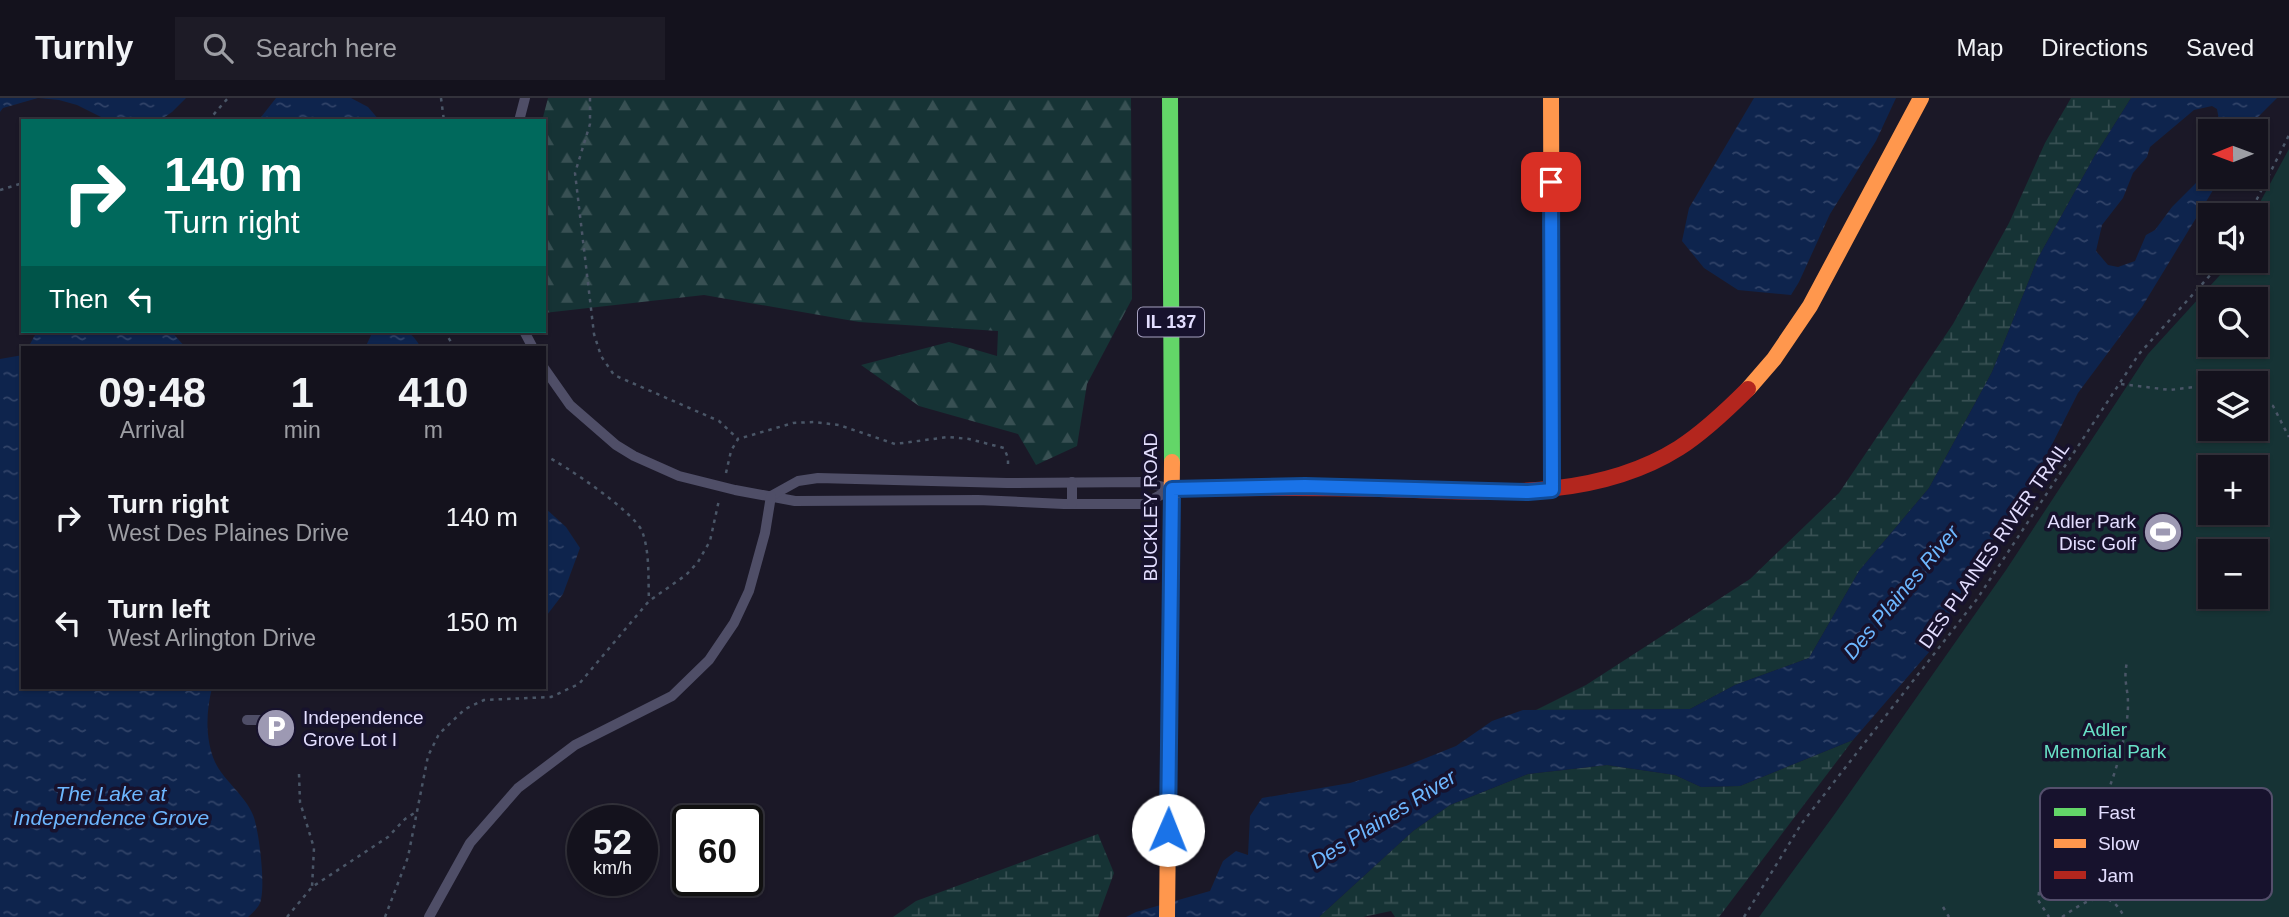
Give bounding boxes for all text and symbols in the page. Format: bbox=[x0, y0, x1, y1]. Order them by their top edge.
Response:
search box bbox=[175, 17, 665, 80]
text: Turnly bbox=[35, 29, 133, 66]
icon: search bbox=[199, 29, 237, 67]
text: Search here bbox=[255, 33, 397, 63]
text: Map bbox=[1957, 34, 2003, 61]
text: Directions bbox=[2041, 34, 2148, 61]
text: Saved bbox=[2186, 34, 2254, 61]
north arrow bbox=[2198, 119, 2268, 189]
map controls bbox=[2198, 119, 2268, 609]
icon: right bbox=[49, 147, 140, 238]
text: 140 m bbox=[164, 147, 303, 201]
pin bbox=[1521, 152, 1581, 212]
icon: arrive bbox=[1532, 163, 1570, 201]
button: sound bbox=[2198, 203, 2268, 273]
text: Turn right bbox=[164, 204, 300, 240]
icon: left bbox=[122, 280, 160, 318]
text: Then bbox=[49, 284, 108, 314]
button: search bbox=[2198, 287, 2268, 357]
road number: IL 137 bbox=[1138, 308, 1204, 336]
text: 09:48 bbox=[99, 369, 206, 416]
text: 1 bbox=[290, 369, 314, 416]
text: 410 bbox=[398, 369, 468, 416]
button: layers bbox=[2198, 371, 2268, 441]
text: Arrival bbox=[120, 417, 185, 443]
text: min bbox=[284, 417, 321, 443]
text: m bbox=[424, 417, 443, 443]
street label: BUCKLEY ROAD bbox=[1140, 433, 1161, 581]
street label: DES PLAINES RIVER TRAIL bbox=[1915, 438, 2073, 652]
button: + bbox=[2198, 455, 2268, 525]
text: Turn right bbox=[108, 489, 229, 519]
icon: right bbox=[49, 499, 87, 537]
text: 140 m bbox=[446, 502, 518, 532]
place label: Adler Park Disc Golf bbox=[2047, 511, 2137, 554]
sports icon: Adler Park Disc Golf bbox=[2142, 511, 2184, 553]
text: West Des Plaines Drive bbox=[108, 520, 349, 546]
water label: Des Plaines River bbox=[1839, 520, 1964, 663]
button: − bbox=[2198, 539, 2268, 609]
text: Turn left bbox=[108, 594, 210, 624]
icon: left bbox=[49, 604, 87, 642]
text: 150 m bbox=[446, 607, 518, 637]
text: West Arlington Drive bbox=[108, 625, 316, 651]
parking icon: Independence Grove Lot I bbox=[255, 707, 297, 749]
place label: Independence Grove Lot I bbox=[303, 707, 423, 750]
park label: Adler Memorial Park bbox=[2044, 719, 2167, 762]
water label: Des Plaines River bbox=[1306, 764, 1461, 873]
water label: The Lake at Independence Grove bbox=[13, 782, 209, 829]
legend bbox=[2040, 788, 2272, 900]
position arrow bbox=[1131, 793, 1205, 867]
text: Fast bbox=[2098, 802, 2136, 823]
speed limit sign: 60 bbox=[672, 805, 763, 896]
text: 52 bbox=[593, 822, 632, 861]
text: Slow bbox=[2098, 833, 2139, 854]
text: km/h bbox=[593, 858, 632, 878]
text: Jam bbox=[2098, 865, 2134, 886]

